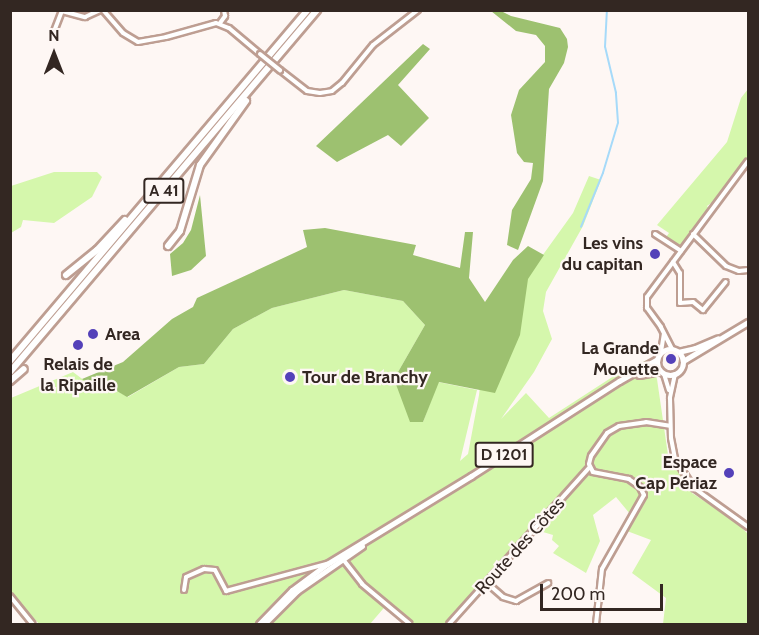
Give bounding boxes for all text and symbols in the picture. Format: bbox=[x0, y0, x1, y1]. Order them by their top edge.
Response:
north arrow bbox=[24, 24, 84, 84]
text: N bbox=[48, 26, 60, 45]
road number: A 41 bbox=[143, 178, 185, 204]
place label: Les vins du capitan bbox=[562, 233, 643, 276]
marker: Les vins du capitan bbox=[648, 247, 662, 261]
place label: Area bbox=[105, 323, 140, 345]
marker: Area bbox=[86, 327, 100, 341]
marker: Relais de la Ripaille bbox=[71, 338, 85, 352]
place label: La Grande Mouette bbox=[581, 338, 659, 380]
marker: La Grande Mouette bbox=[664, 352, 678, 366]
place label: Relais de la Ripaille bbox=[40, 354, 116, 397]
place label: Tour de Branchy bbox=[302, 366, 428, 388]
marker: Tour de Branchy bbox=[283, 370, 297, 384]
road number: D 1201 bbox=[474, 442, 534, 468]
place label: Espace Cap Périaz bbox=[635, 452, 717, 494]
marker: Espace Cap Périaz bbox=[722, 466, 736, 480]
street label: Route des Côtes bbox=[471, 493, 569, 599]
scale bar bbox=[543, 572, 666, 610]
text: 200 m bbox=[551, 583, 605, 605]

